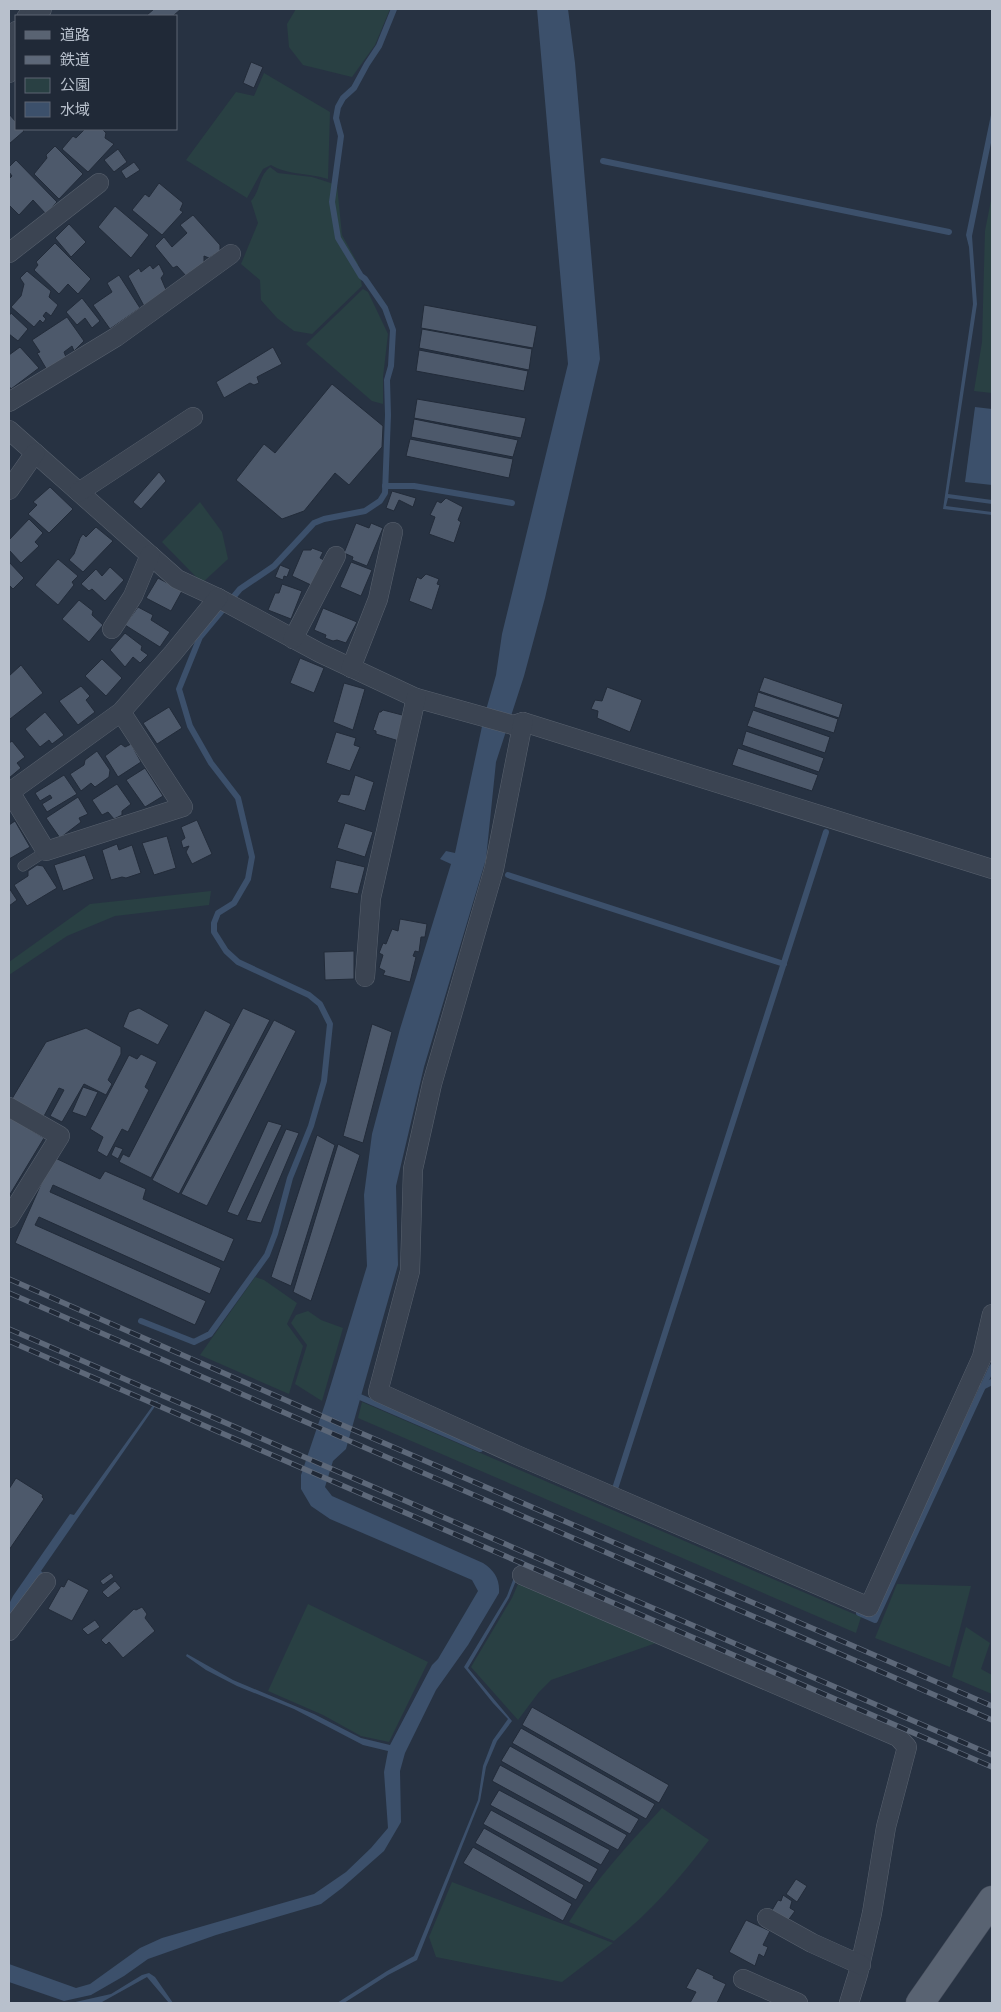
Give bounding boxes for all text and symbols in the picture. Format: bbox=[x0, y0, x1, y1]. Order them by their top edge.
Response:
legend bbox=[15, 15, 178, 130]
text: 道路 bbox=[60, 26, 90, 44]
text: 鉄道 bbox=[60, 51, 90, 69]
text: 公園 bbox=[60, 76, 90, 94]
text: 水域 bbox=[60, 101, 90, 119]

